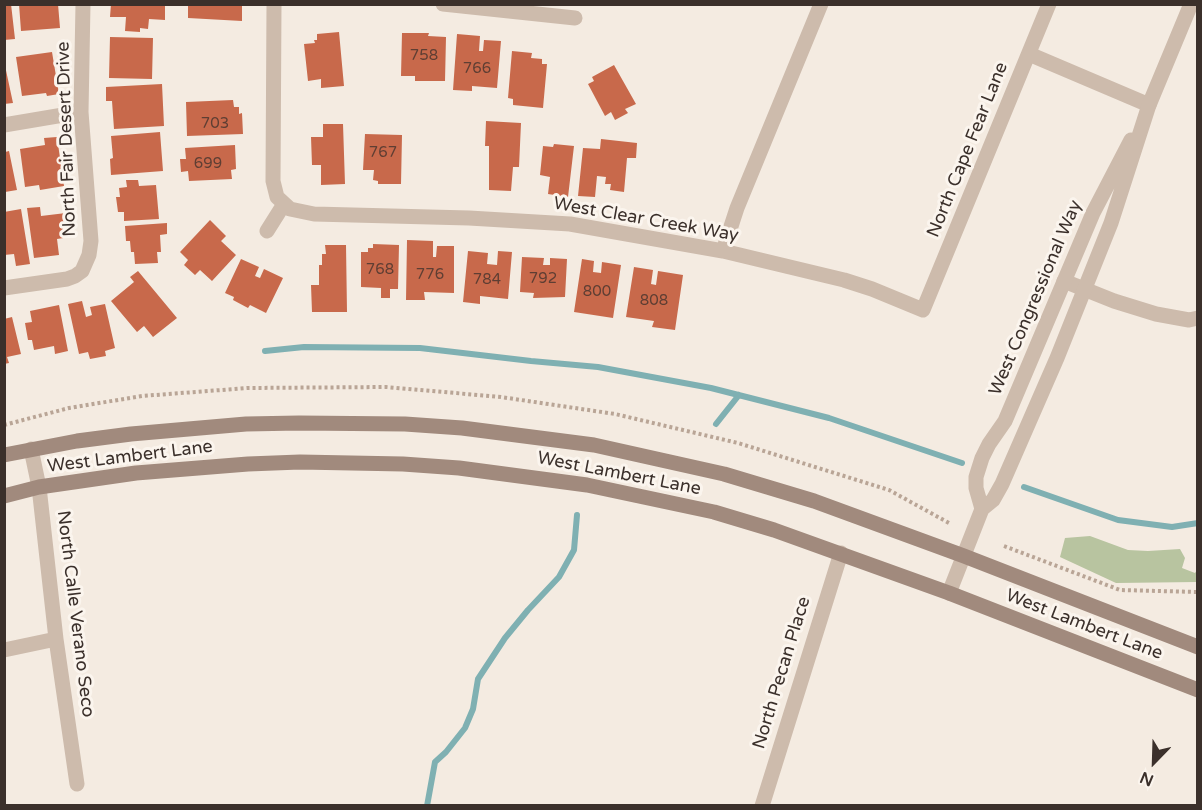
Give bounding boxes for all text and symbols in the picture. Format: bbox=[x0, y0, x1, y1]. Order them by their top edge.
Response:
street label: North Fair Desert Drive bbox=[53, 41, 81, 237]
house number: 758 bbox=[410, 47, 438, 65]
street label: North Cape Fear Lane bbox=[923, 59, 1013, 241]
house number: 766 bbox=[463, 60, 491, 78]
house number: 703 bbox=[201, 115, 229, 133]
house number: 767 bbox=[369, 144, 397, 162]
house number: 699 bbox=[194, 155, 222, 173]
street label: West Clear Creek Way bbox=[552, 193, 740, 247]
street label: West Congressional Way bbox=[985, 197, 1087, 399]
house number: 768 bbox=[366, 261, 394, 279]
house number: 776 bbox=[416, 266, 444, 284]
house number: 792 bbox=[529, 270, 557, 288]
house number: 784 bbox=[473, 271, 501, 289]
house number: 800 bbox=[583, 283, 611, 301]
house number: 808 bbox=[640, 292, 668, 310]
street label: West Lambert Lane bbox=[46, 436, 214, 478]
street label: West Lambert Lane bbox=[535, 448, 703, 500]
street label: North Calle Verano Seco bbox=[52, 509, 98, 719]
street label: West Lambert Lane bbox=[1002, 585, 1166, 665]
street label: North Pecan Place bbox=[749, 594, 815, 752]
north arrow bbox=[1124, 732, 1184, 792]
text: N bbox=[1137, 767, 1157, 790]

